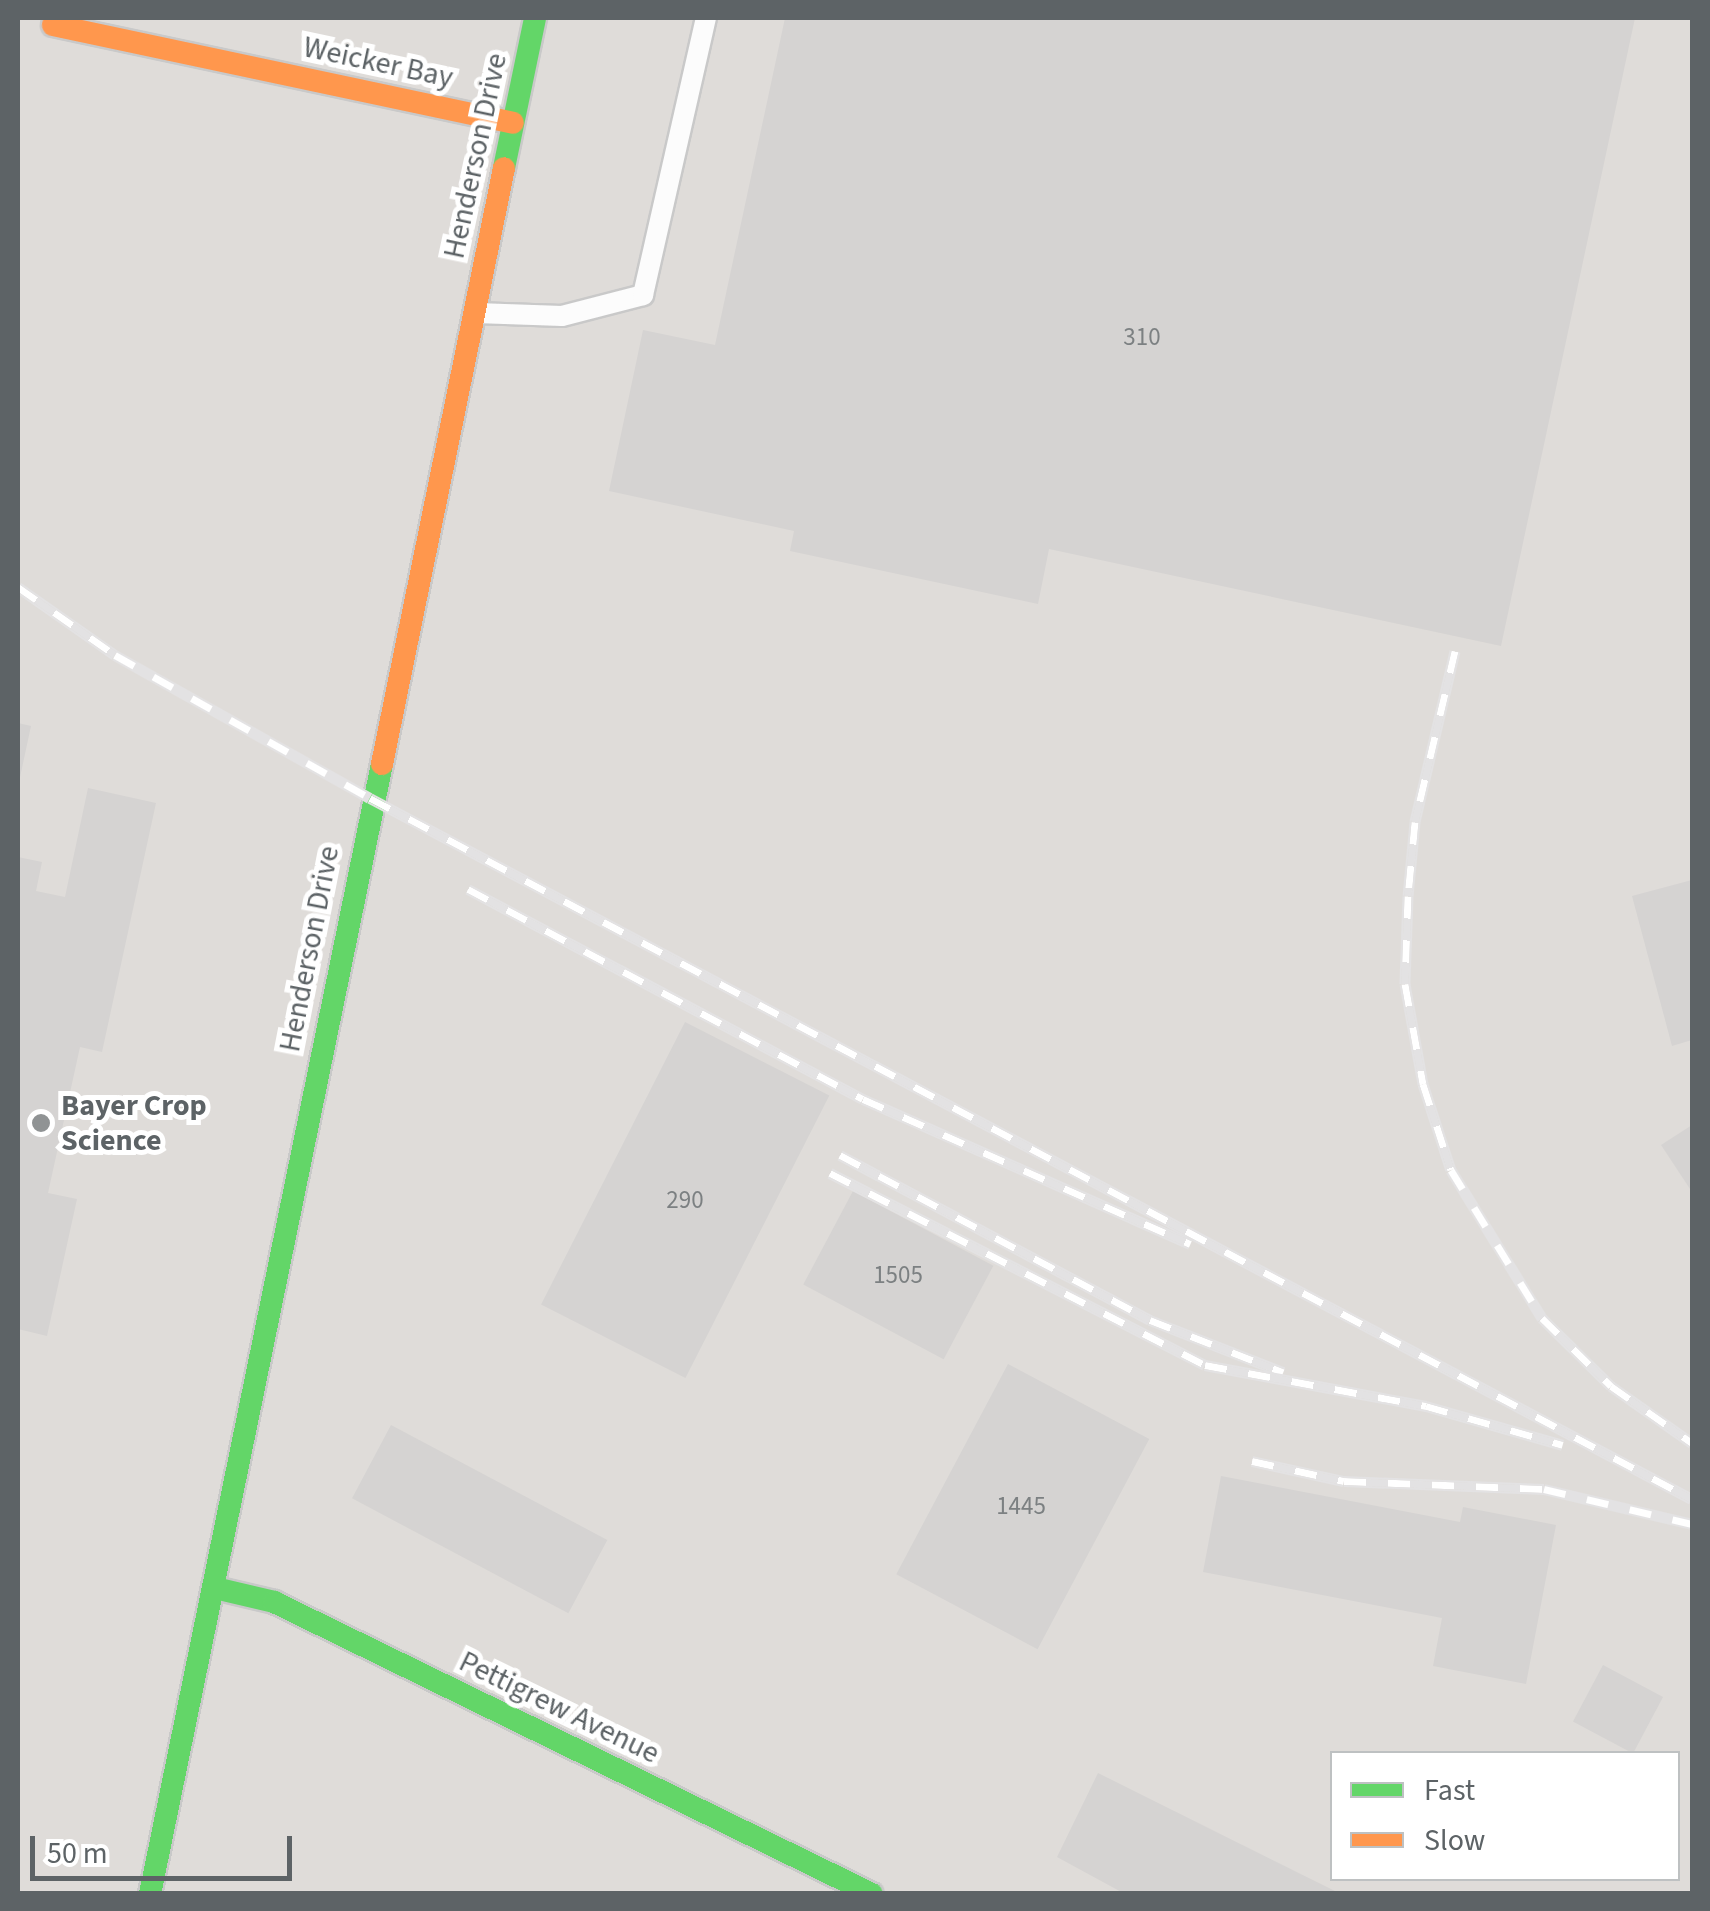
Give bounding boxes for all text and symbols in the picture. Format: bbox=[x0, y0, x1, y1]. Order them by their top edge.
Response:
street label: Weicker Bay bbox=[300, 30, 456, 96]
street label: Henderson Drive bbox=[437, 50, 515, 262]
house number: 310 bbox=[1123, 322, 1161, 352]
street label: Henderson Drive bbox=[272, 843, 348, 1055]
place label: Bayer Crop Science bbox=[61, 1088, 207, 1158]
marker: Bayer Crop Science bbox=[30, 1112, 52, 1134]
house number: 290 bbox=[666, 1185, 704, 1215]
house number: 1505 bbox=[873, 1260, 923, 1290]
house number: 1445 bbox=[996, 1491, 1046, 1521]
street label: Pettigrew Avenue bbox=[453, 1644, 665, 1772]
legend bbox=[1330, 1751, 1680, 1881]
text: Fast bbox=[1424, 1769, 1475, 1812]
scale bar bbox=[35, 1816, 298, 1878]
text: Slow bbox=[1424, 1819, 1485, 1862]
text: 50 m bbox=[47, 1832, 108, 1875]

